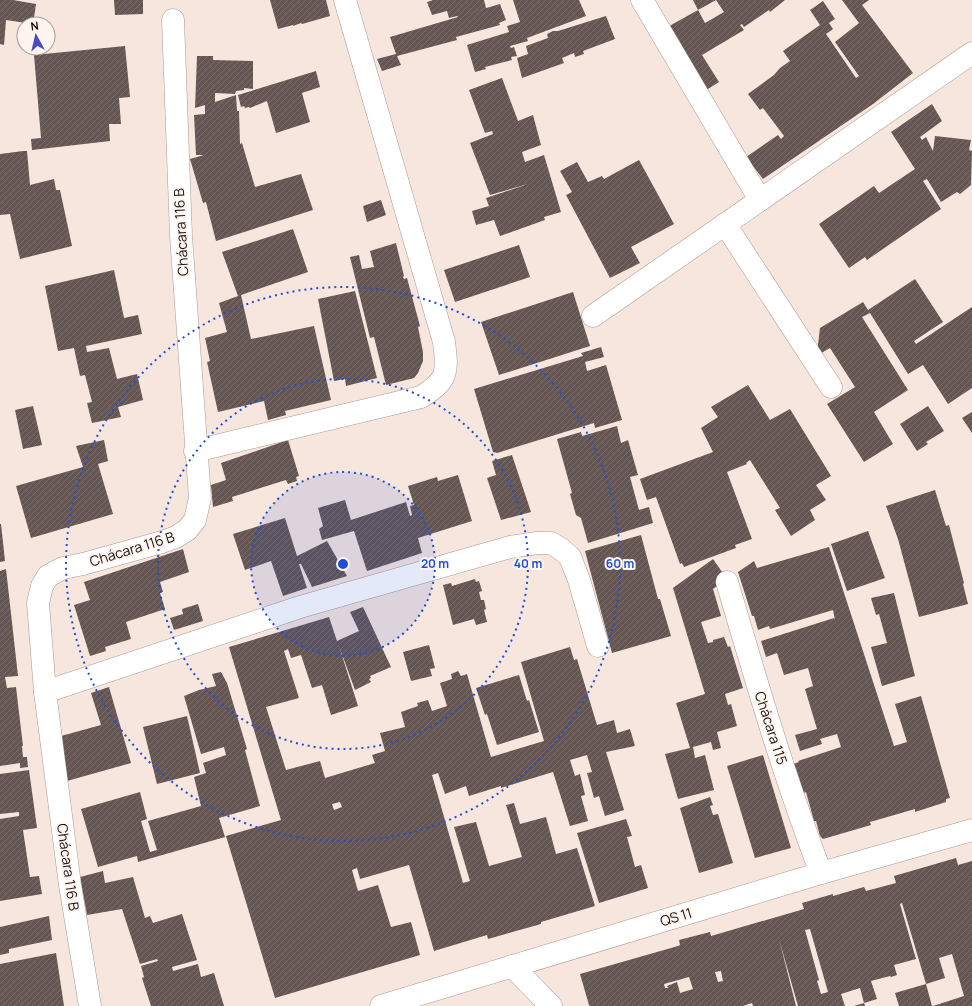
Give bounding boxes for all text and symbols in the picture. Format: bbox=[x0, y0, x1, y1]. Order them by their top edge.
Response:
north arrow bbox=[16, 16, 56, 56]
text: N bbox=[30, 18, 40, 34]
street label: Chácara 116 B bbox=[169, 187, 192, 276]
street label: Chácara 116 B bbox=[87, 526, 177, 570]
text: 20 m bbox=[421, 555, 449, 572]
text: 40 m bbox=[514, 555, 542, 572]
text: 60 m bbox=[606, 555, 634, 572]
centre of rings bbox=[336, 557, 350, 571]
street label: Chácara 115 bbox=[751, 689, 792, 767]
street label: Chácara 116 B bbox=[53, 822, 84, 912]
street label: QS 11 bbox=[658, 903, 694, 930]

